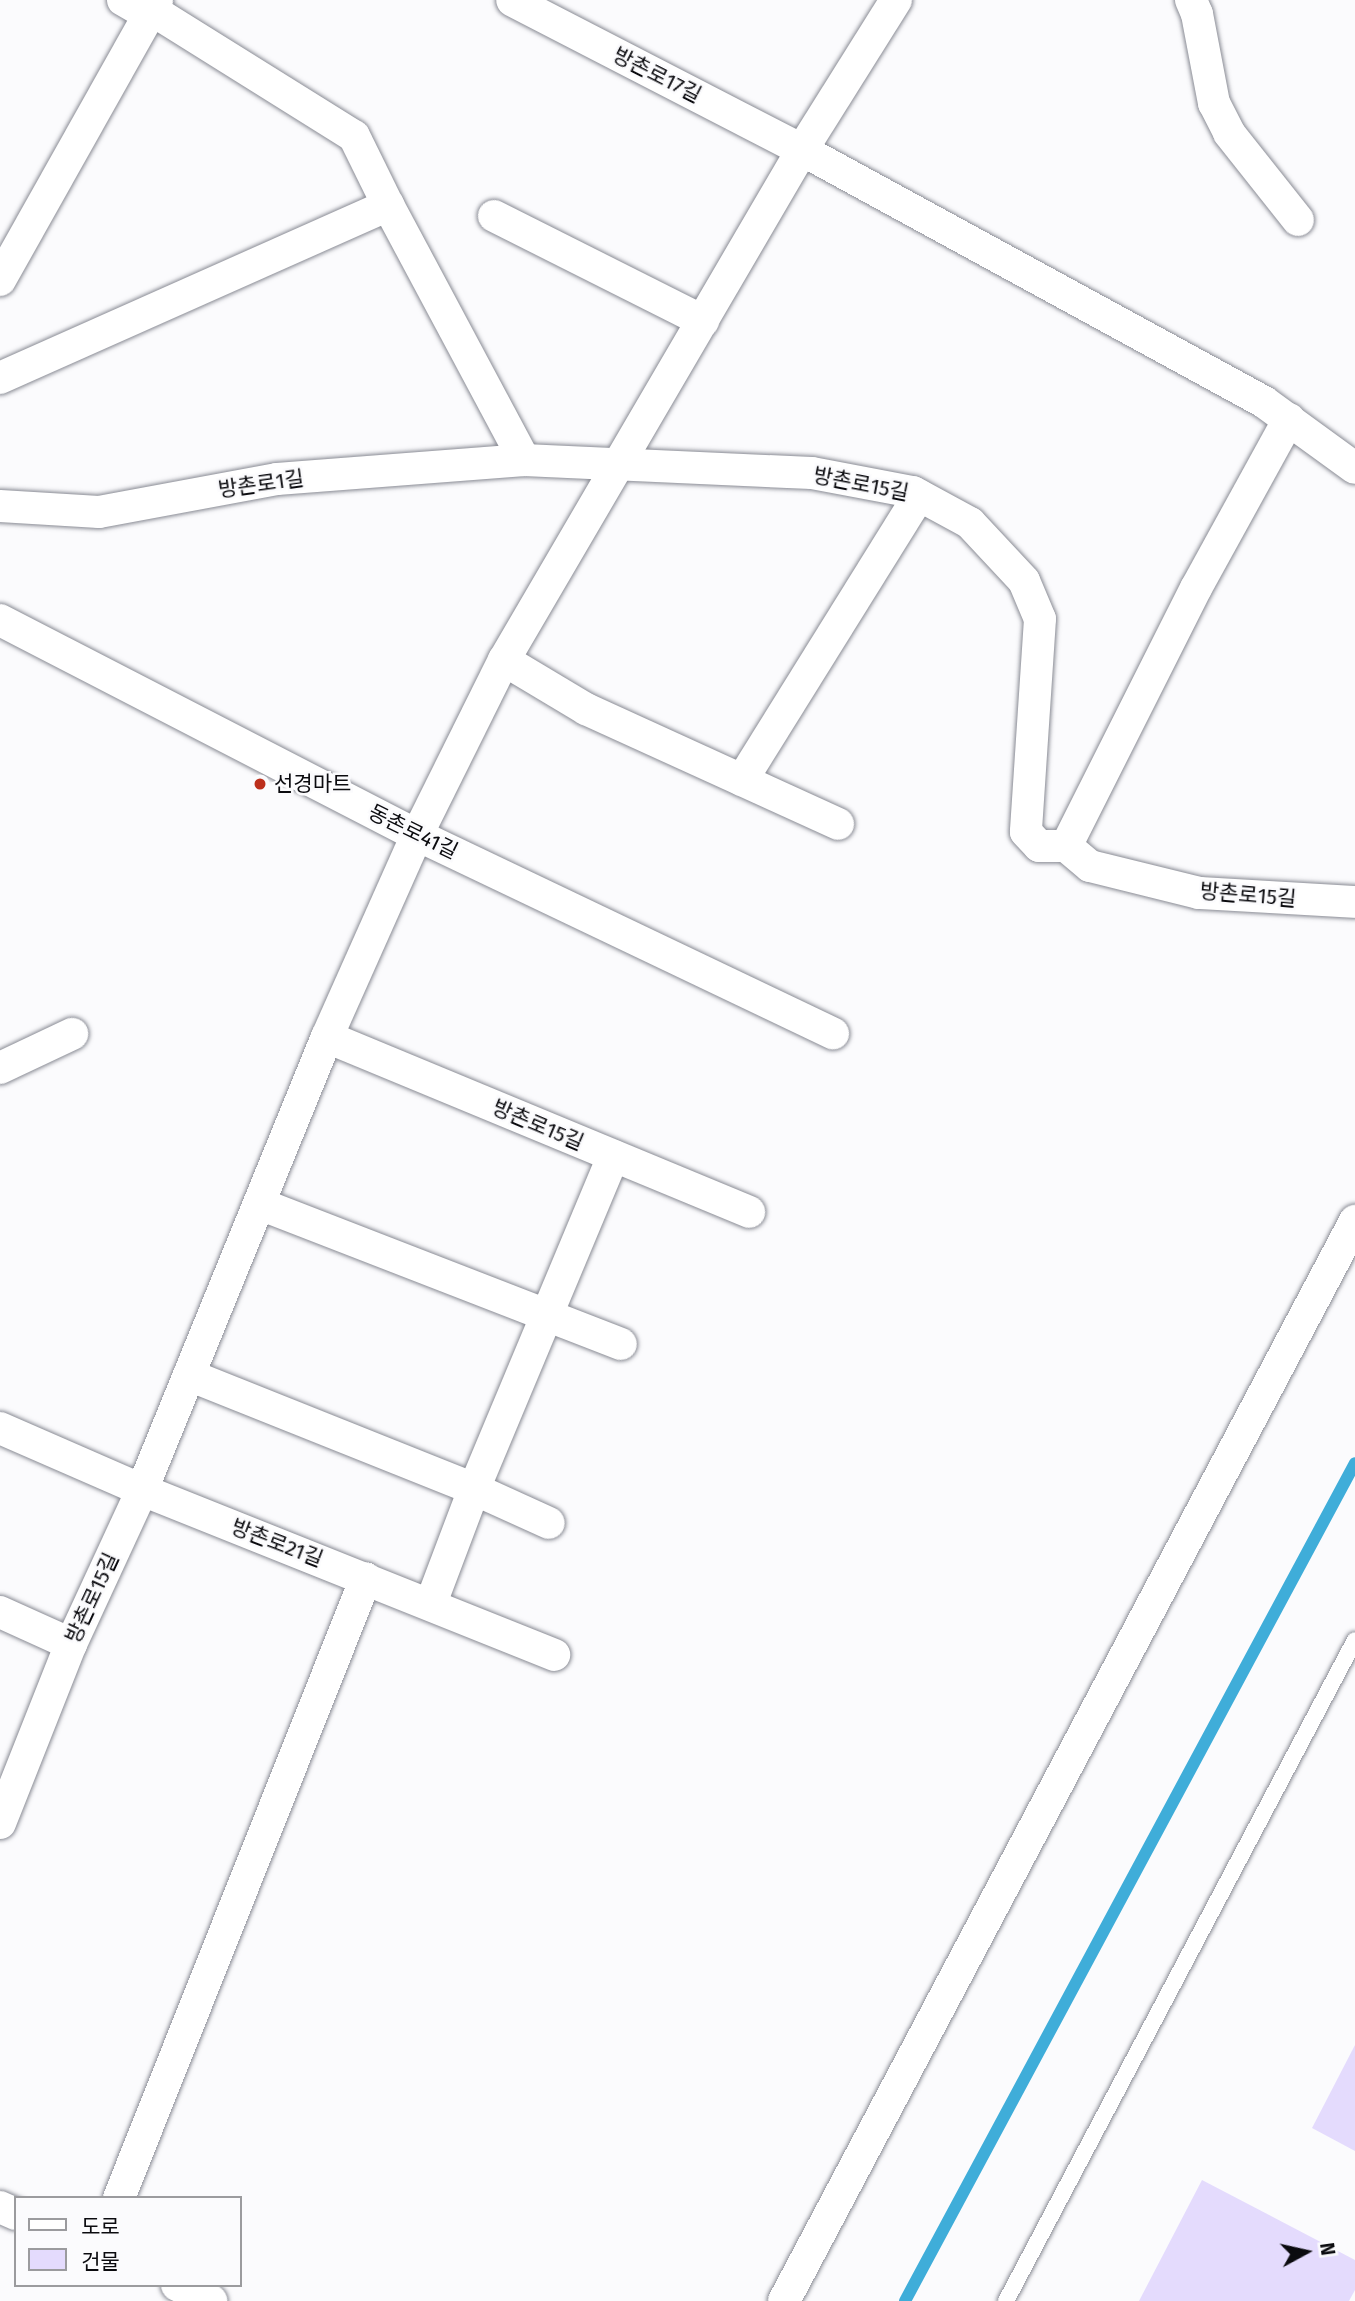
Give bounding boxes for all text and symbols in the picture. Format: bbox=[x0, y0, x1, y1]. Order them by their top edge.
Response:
street label: 방촌로17길 bbox=[609, 42, 705, 108]
street label: 방촌로15길 bbox=[811, 462, 911, 506]
street label: 방촌로1길 bbox=[216, 466, 306, 502]
place label: 선경마트 bbox=[274, 771, 351, 797]
marker: 선경마트 bbox=[252, 776, 268, 792]
street label: 동촌로41길 bbox=[364, 800, 462, 864]
street label: 방촌로15길 bbox=[1199, 878, 1297, 912]
street label: 방촌로15길 bbox=[488, 1094, 588, 1156]
street label: 방촌로21길 bbox=[228, 1514, 326, 1572]
street label: 방촌로15길 bbox=[60, 1549, 124, 1647]
legend bbox=[14, 2196, 242, 2287]
text: 도로 bbox=[81, 2214, 120, 2240]
north arrow bbox=[1271, 2217, 1341, 2287]
text: N bbox=[1315, 2241, 1340, 2257]
text: 건물 bbox=[81, 2249, 120, 2275]

